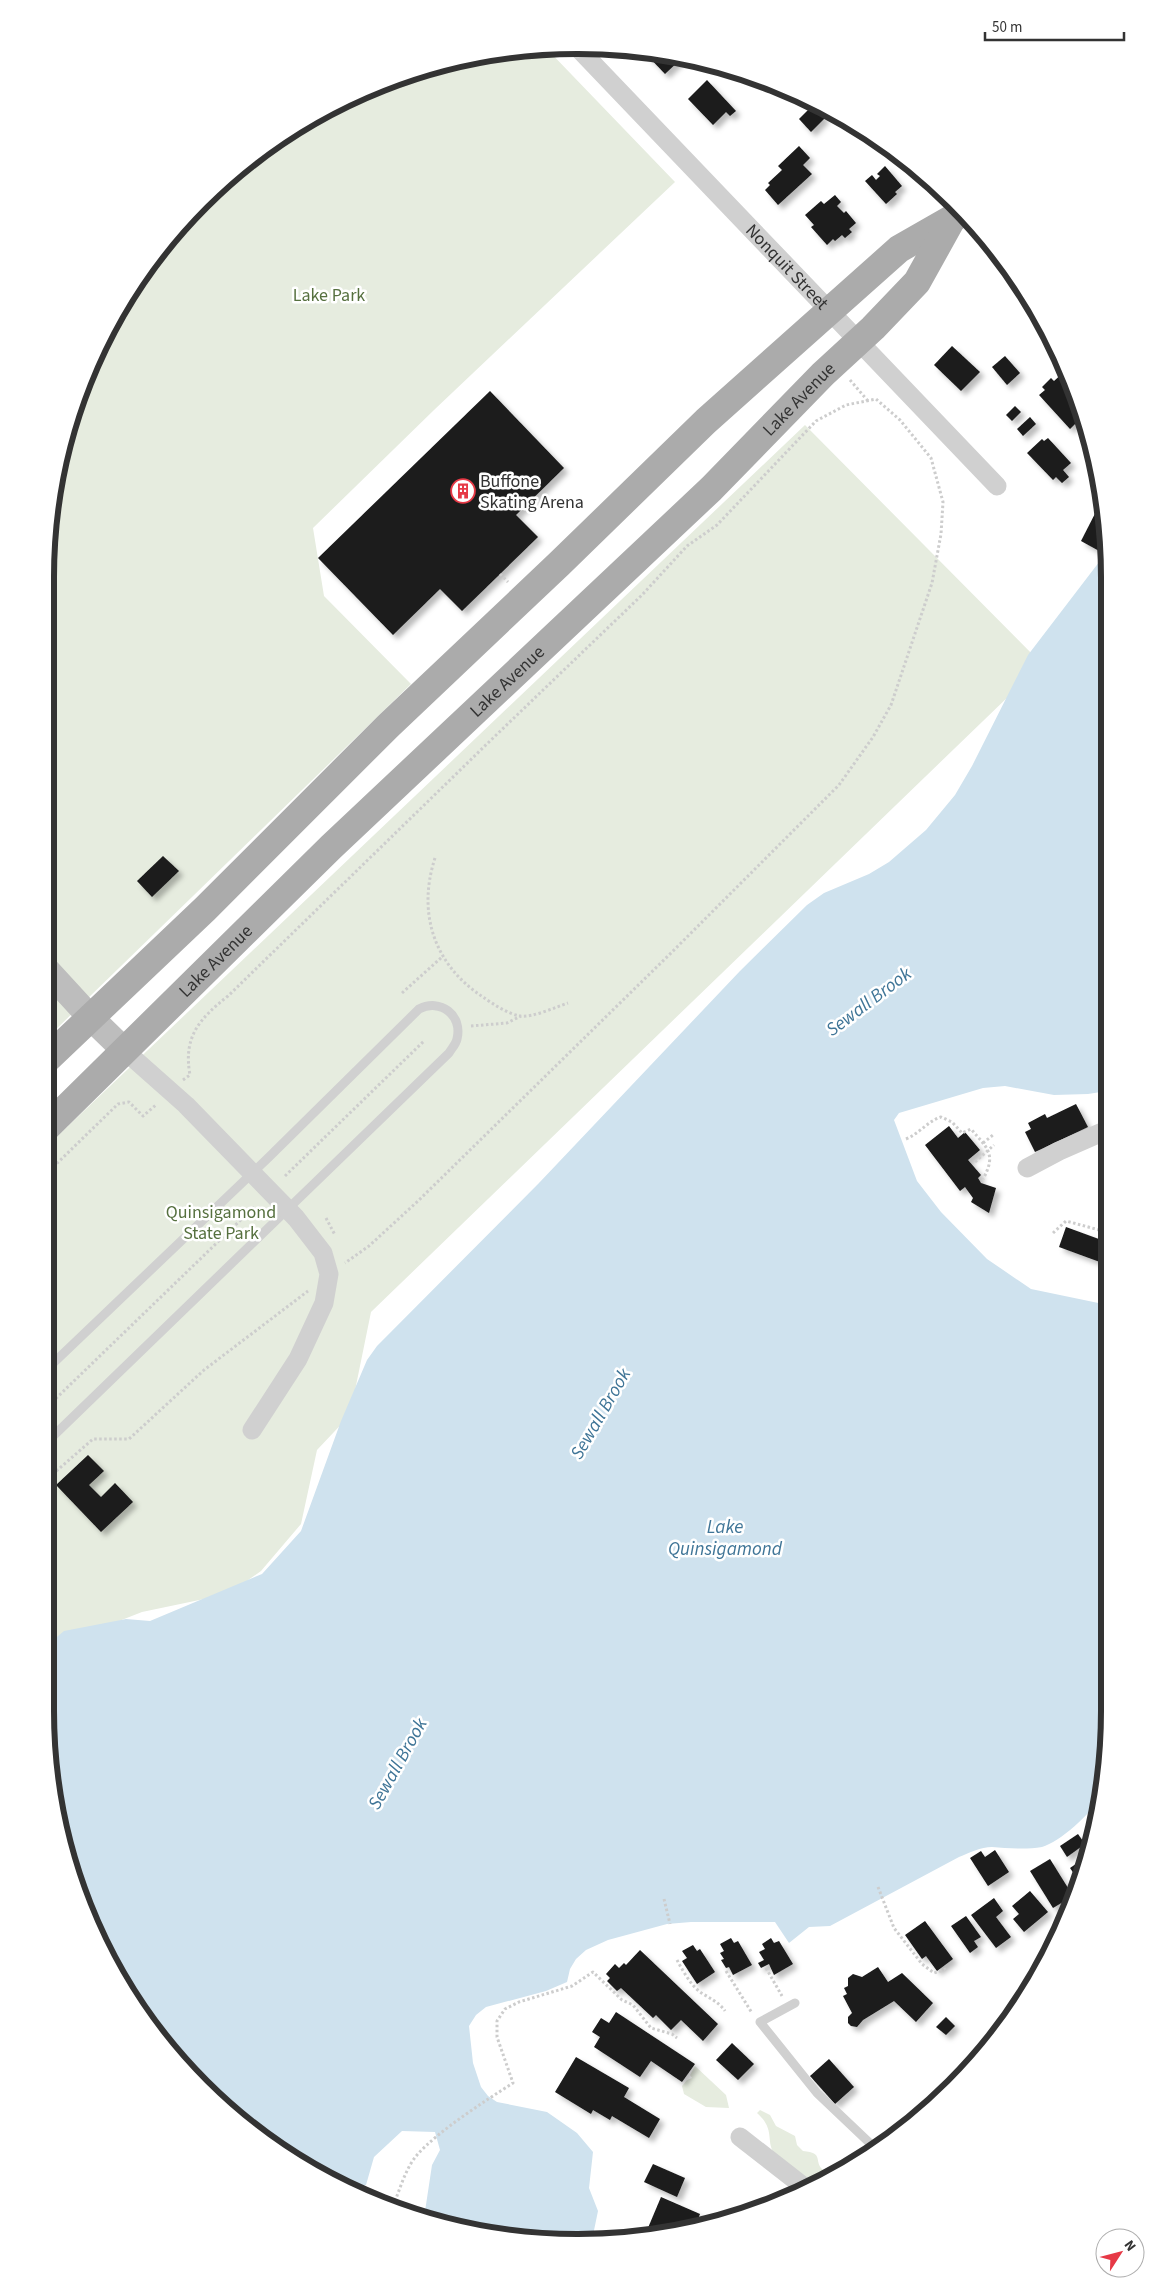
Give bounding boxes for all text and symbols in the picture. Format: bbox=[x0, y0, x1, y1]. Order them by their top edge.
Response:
scale bar bbox=[985, 10, 1124, 42]
text: 50 m bbox=[992, 17, 1022, 38]
street label: Nonquit Street bbox=[740, 218, 834, 315]
park label: Lake Park bbox=[293, 283, 365, 308]
street label: Lake Avenue bbox=[757, 356, 841, 442]
place label: Buffone Skating Arena bbox=[480, 469, 584, 515]
building icon: Buffone Skating Arena bbox=[450, 478, 476, 504]
street label: Lake Avenue bbox=[464, 640, 550, 723]
street label: Lake Avenue bbox=[173, 919, 258, 1003]
water label: Sewall Brook bbox=[821, 960, 918, 1043]
park label: Quinsigamond State Park bbox=[166, 1200, 276, 1246]
water label: Sewall Brook bbox=[564, 1363, 638, 1464]
water label: Lake Quinsigamond bbox=[668, 1514, 783, 1563]
water label: Sewall Brook bbox=[362, 1712, 435, 1815]
north arrow bbox=[1095, 2228, 1145, 2278]
text: N bbox=[1119, 2236, 1141, 2256]

